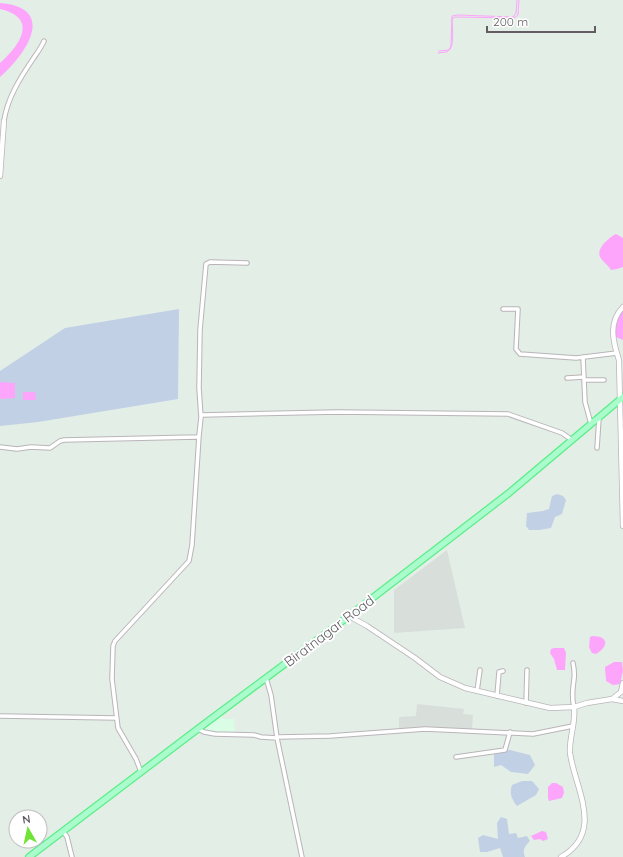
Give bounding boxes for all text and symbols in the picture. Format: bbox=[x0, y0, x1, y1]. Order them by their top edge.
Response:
scale bar bbox=[487, 8, 595, 34]
text: 200 m bbox=[493, 14, 528, 29]
street label: Biratnagar Road bbox=[280, 591, 378, 671]
north arrow bbox=[8, 809, 48, 849]
text: N bbox=[21, 812, 32, 827]

